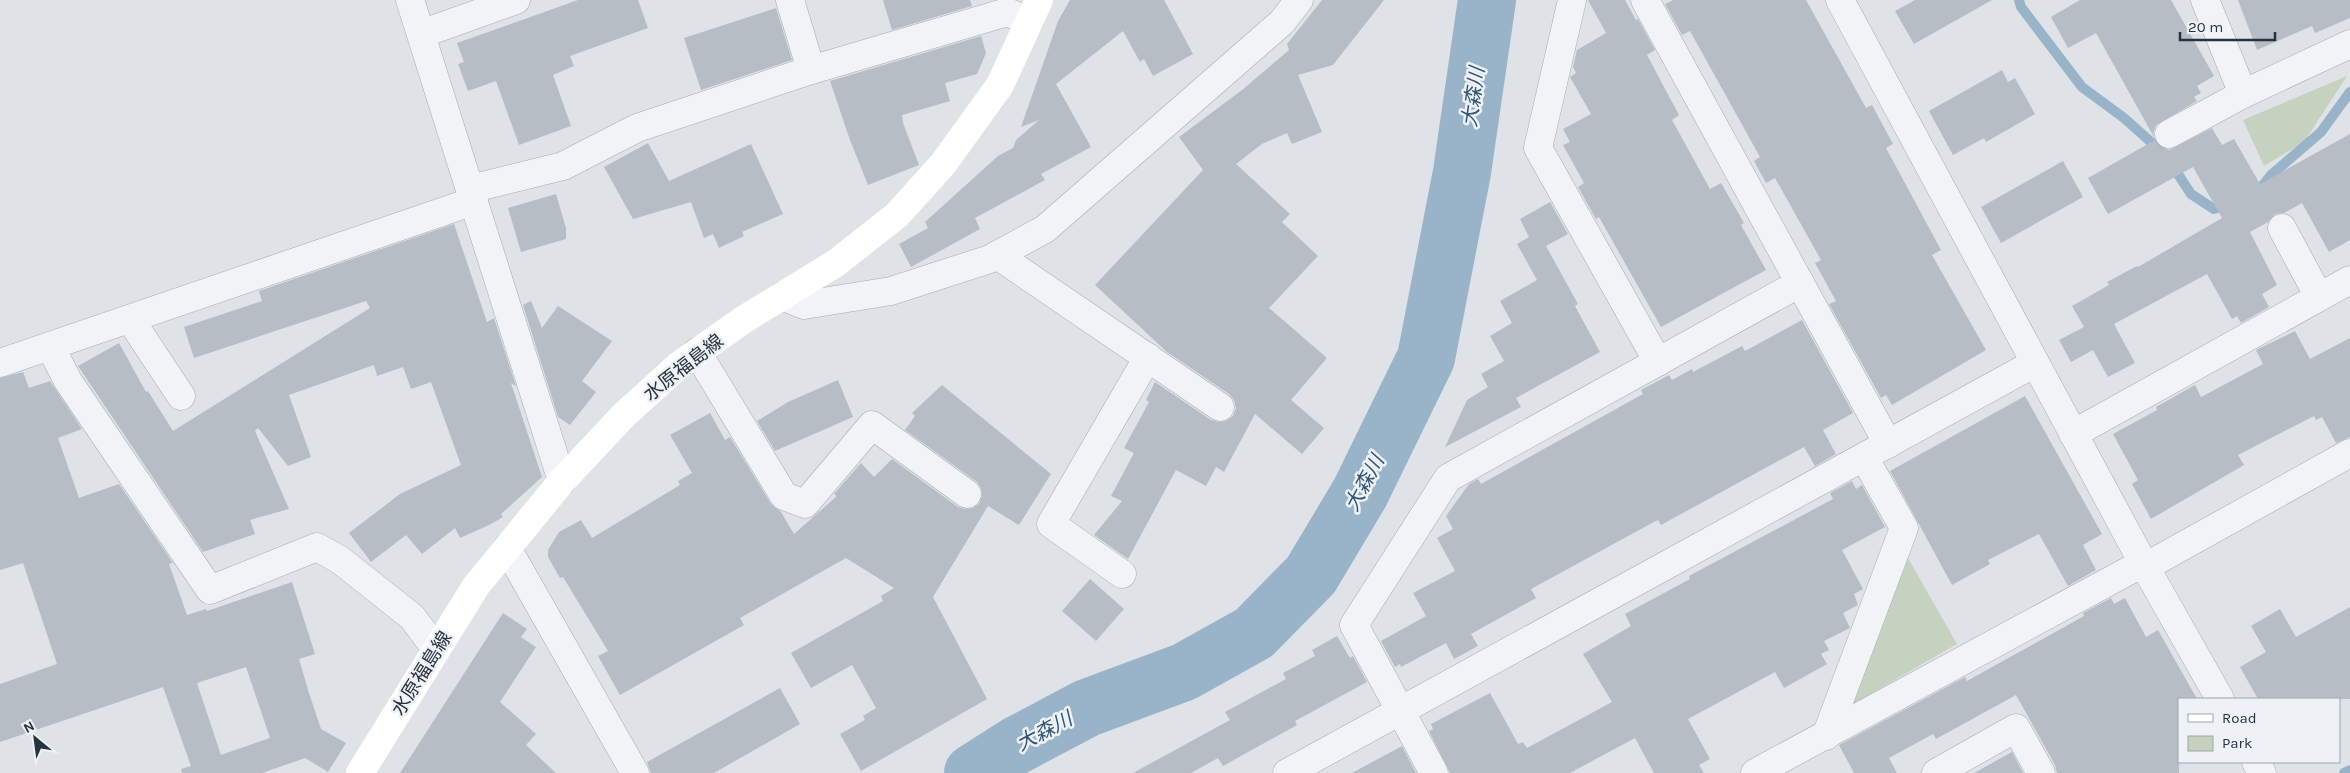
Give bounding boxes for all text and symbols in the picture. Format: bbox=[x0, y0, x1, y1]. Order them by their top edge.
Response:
scale bar bbox=[2180, 10, 2275, 42]
text: 20 m bbox=[2188, 18, 2223, 36]
water label: 大森川 bbox=[1458, 64, 1489, 128]
street label: 水原福島線 bbox=[639, 330, 728, 406]
water label: 大森川 bbox=[1340, 450, 1390, 515]
street label: 水原福島線 bbox=[387, 627, 456, 720]
legend bbox=[2178, 698, 2340, 763]
water label: 大森川 bbox=[1012, 706, 1078, 756]
text: Road bbox=[2222, 709, 2257, 727]
north arrow bbox=[10, 713, 60, 763]
text: N bbox=[20, 717, 37, 737]
text: Park bbox=[2222, 734, 2252, 752]

